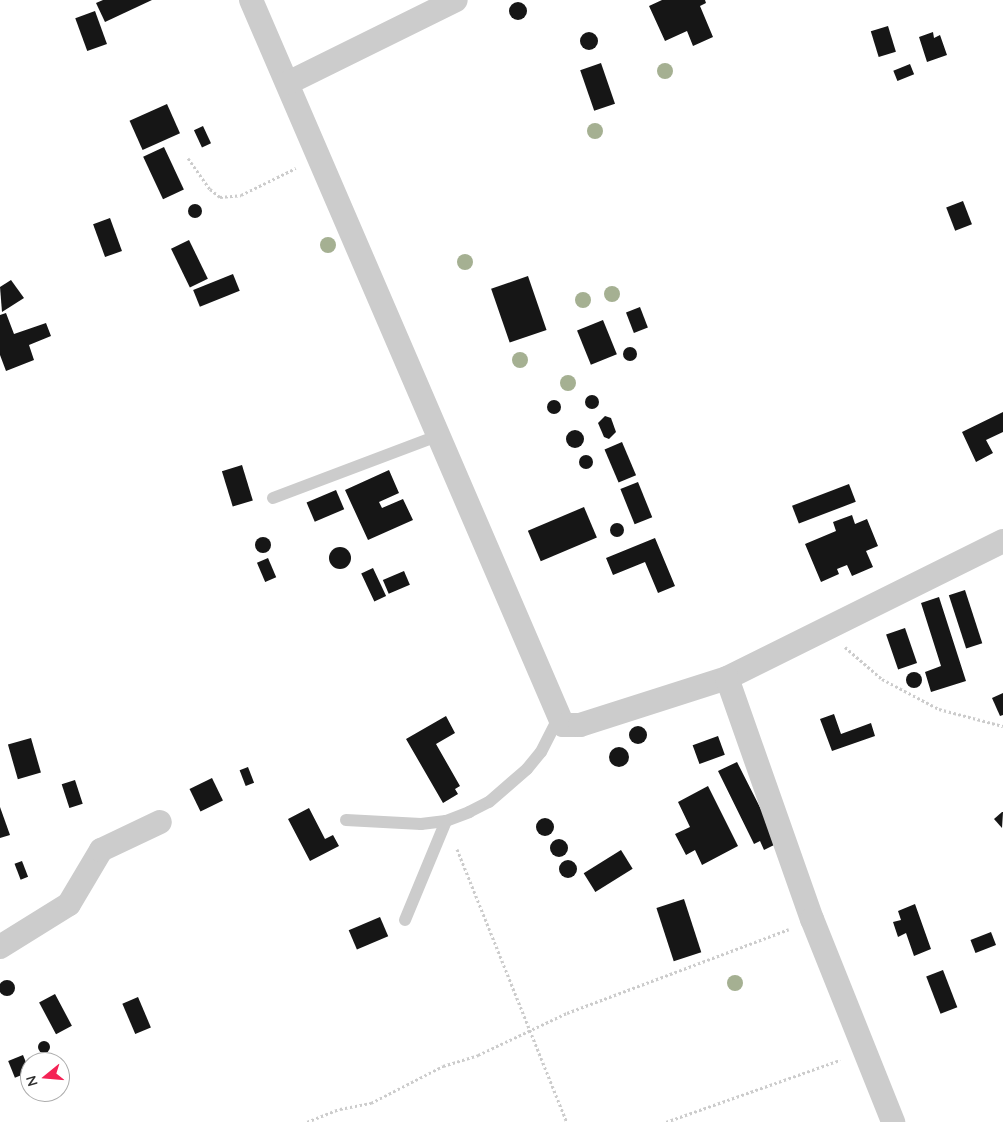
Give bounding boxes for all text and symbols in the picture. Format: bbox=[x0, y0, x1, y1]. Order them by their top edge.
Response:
north arrow bbox=[20, 1052, 70, 1102]
text: N bbox=[22, 1074, 42, 1089]

